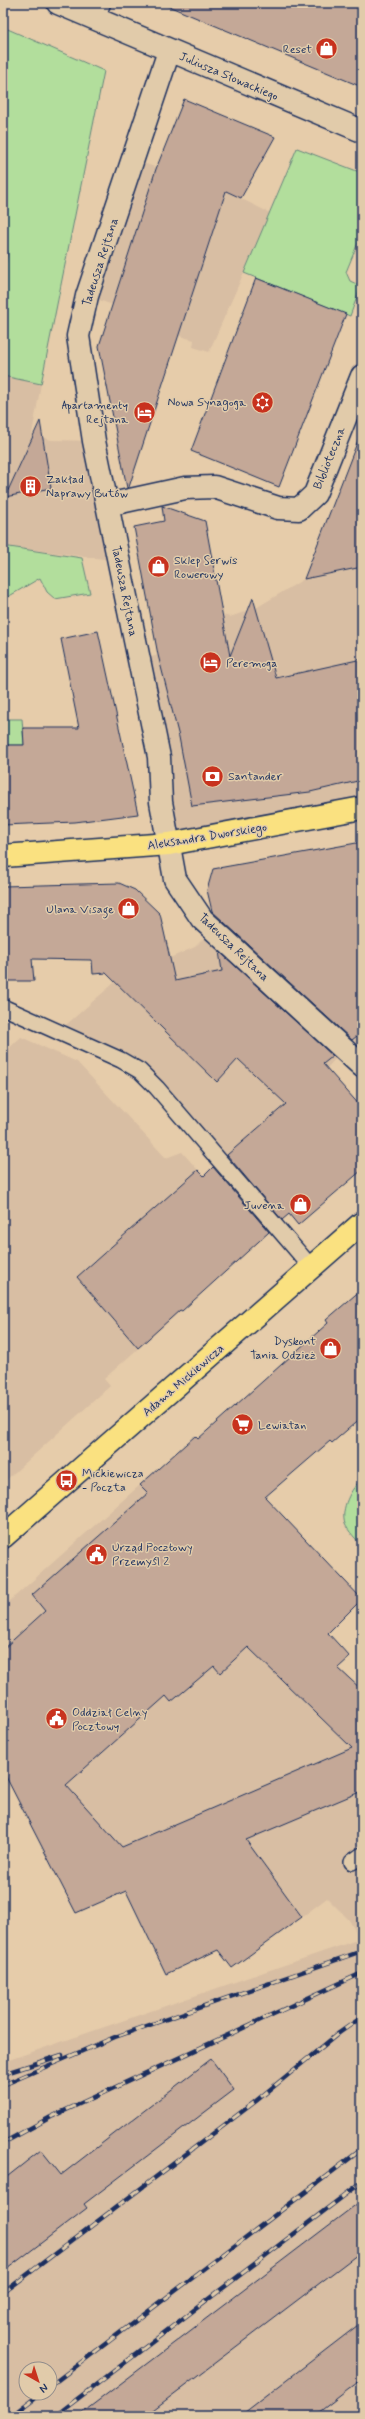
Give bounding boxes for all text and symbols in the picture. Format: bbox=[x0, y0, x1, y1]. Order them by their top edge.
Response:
shop icon: Reset bbox=[314, 36, 340, 62]
place label: Reset bbox=[283, 42, 312, 58]
street label: Juliusza Słowackiego bbox=[177, 49, 281, 105]
street label: Tadeusza Rejtana bbox=[79, 216, 123, 309]
synagogue icon: Nowa Synagoga bbox=[249, 389, 275, 415]
place label: Nowa Synagoga bbox=[168, 395, 247, 411]
place label: Apartamenty Rejtana bbox=[62, 398, 129, 428]
hotel icon: Apartamenty Rejtana bbox=[131, 399, 157, 425]
street label: Biblioteczna bbox=[310, 424, 350, 492]
place label: Zakład Naprawy Butów bbox=[46, 472, 128, 502]
building icon: Zakład Naprawy Butów bbox=[18, 473, 44, 499]
street label: Tadeusza Rejtana bbox=[107, 544, 141, 638]
place label: Sklep Serwis Rowerowy bbox=[174, 553, 237, 583]
shop icon: Sklep Serwis Rowerowy bbox=[145, 554, 171, 580]
hotel icon: Peremoga bbox=[197, 650, 223, 676]
place label: Peremoga bbox=[226, 656, 277, 672]
bank icon: Santander bbox=[200, 763, 226, 789]
place label: Santander bbox=[228, 769, 282, 785]
street label: Aleksandra Dworskiego bbox=[146, 820, 268, 854]
shop icon: Ulana Visage bbox=[116, 896, 142, 922]
place label: Ulana Visage bbox=[46, 902, 114, 919]
street label: Tadeusza Rejtana bbox=[195, 910, 272, 985]
shop icon: Juvena bbox=[287, 1192, 313, 1218]
place label: Juvena bbox=[244, 1198, 285, 1214]
place label: Dyskont Tania Odzież bbox=[250, 1334, 316, 1364]
shop icon: Dyskont Tania Odzież bbox=[318, 1335, 344, 1361]
street label: Adama Mickiewicza bbox=[139, 1341, 228, 1421]
supermarket icon: Lewiatan bbox=[230, 1412, 256, 1438]
place label: Lewiatan bbox=[258, 1418, 306, 1434]
place label: Mickiewicza - Poczta bbox=[82, 1466, 144, 1496]
bus stop icon: Mickiewicza - Poczta bbox=[54, 1467, 80, 1493]
place label: Urząd Pocztowy Przemyśl 2 bbox=[112, 1540, 193, 1570]
public building icon: Urząd Pocztowy Przemyśl 2 bbox=[83, 1541, 109, 1567]
place label: Oddział Celny Pocztowy bbox=[72, 1705, 148, 1735]
public building icon: Oddział Celny Pocztowy bbox=[44, 1706, 70, 1732]
north arrow bbox=[18, 2361, 58, 2401]
text: N bbox=[36, 2380, 51, 2396]

